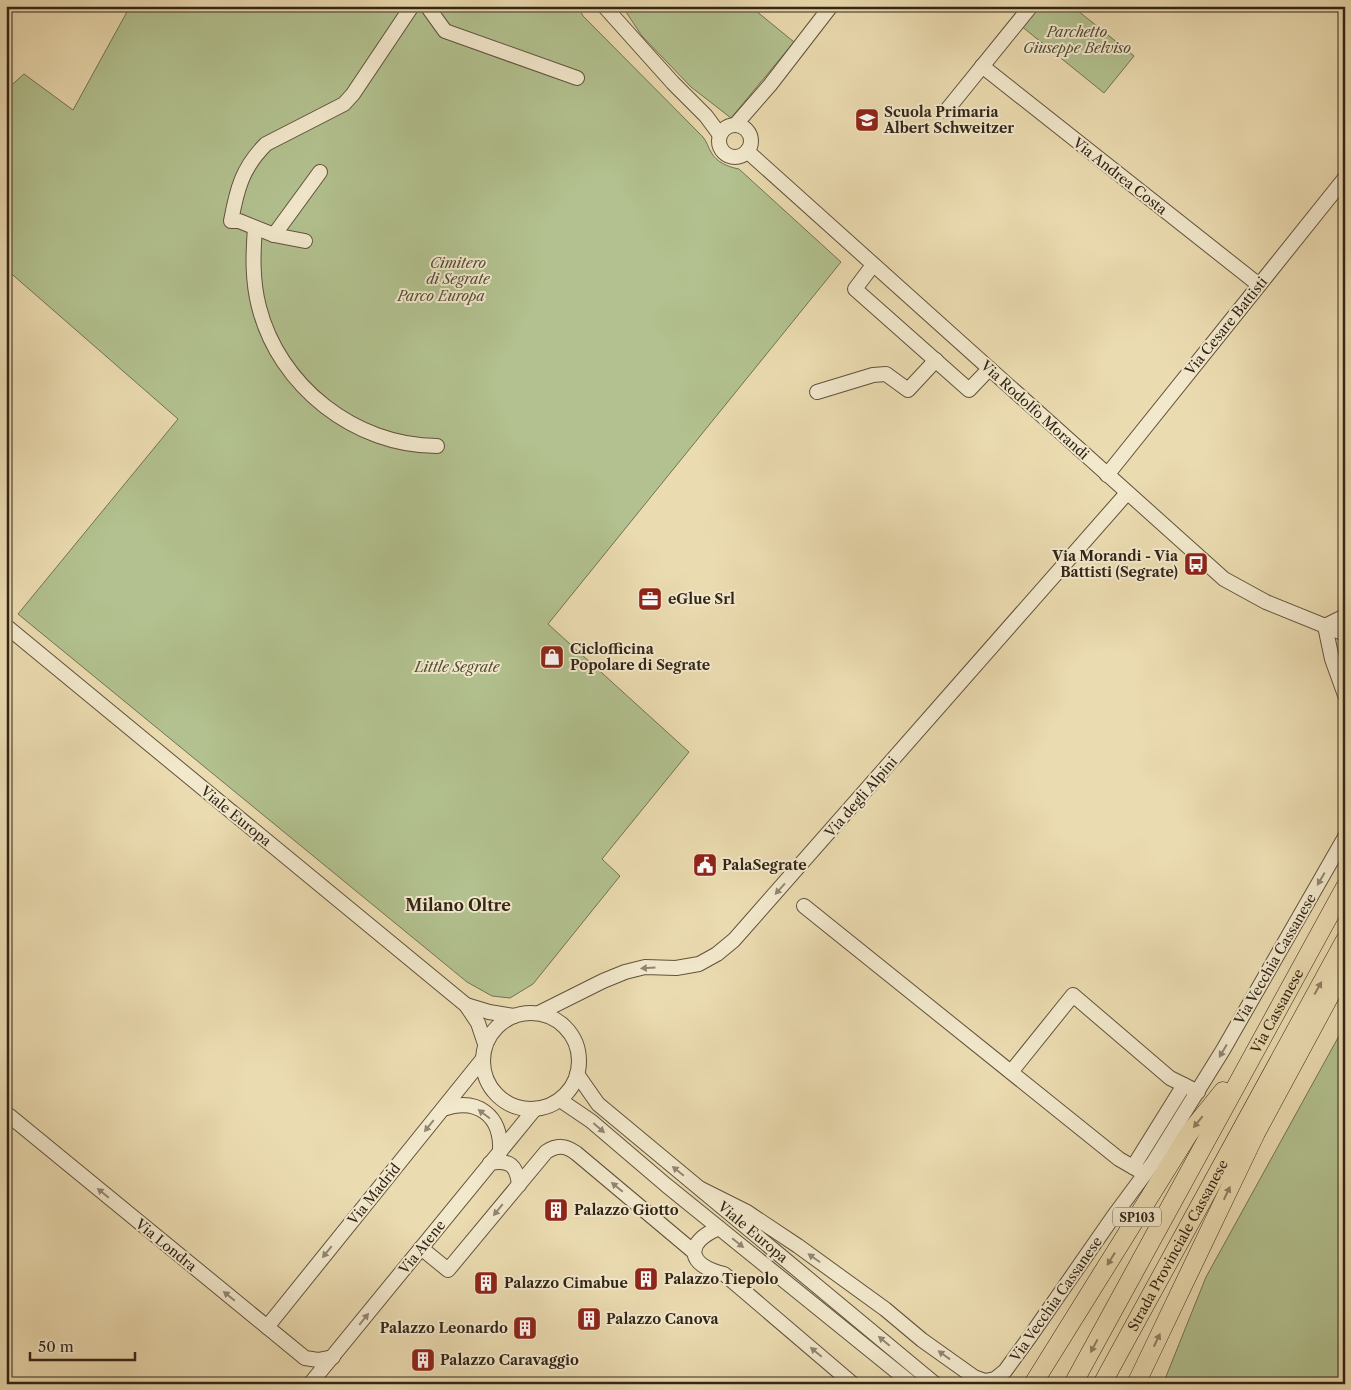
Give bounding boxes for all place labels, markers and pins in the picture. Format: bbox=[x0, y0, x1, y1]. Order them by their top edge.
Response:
place label: Scuola Primaria Albert Schweitzer bbox=[883, 103, 1014, 137]
school or university icon: Scuola Primaria Albert Schweitzer bbox=[854, 107, 880, 133]
place label: Via Morandi - Via Battisti (Segrate) bbox=[1051, 547, 1179, 581]
bus stop icon: Via Morandi - Via Battisti (Segrate) bbox=[1183, 551, 1209, 577]
office icon: eGlue Srl bbox=[637, 586, 663, 612]
place label: eGlue Srl bbox=[668, 590, 735, 608]
place label: Ciclofficina Popolare di Segrate bbox=[570, 640, 710, 674]
shop icon: Ciclofficina Popolare di Segrate bbox=[539, 644, 565, 670]
public building icon: PalaSegrate bbox=[692, 852, 718, 878]
place label: PalaSegrate bbox=[722, 856, 807, 874]
building icon: Palazzo Giotto bbox=[543, 1197, 569, 1223]
place label: Palazzo Giotto bbox=[574, 1201, 679, 1219]
building icon: Palazzo Tiepolo bbox=[633, 1266, 659, 1292]
building icon: Palazzo Cimabue bbox=[473, 1270, 499, 1296]
place label: Palazzo Tiepolo bbox=[664, 1270, 778, 1288]
place label: Palazzo Cimabue bbox=[504, 1274, 628, 1292]
building icon: Palazzo Canova bbox=[576, 1306, 602, 1332]
place label: Palazzo Canova bbox=[606, 1310, 720, 1328]
building icon: Palazzo Leonardo bbox=[512, 1315, 538, 1341]
place label: Palazzo Leonardo bbox=[380, 1319, 508, 1337]
building icon: Palazzo Caravaggio bbox=[410, 1347, 436, 1373]
place label: Palazzo Caravaggio bbox=[440, 1351, 579, 1369]

